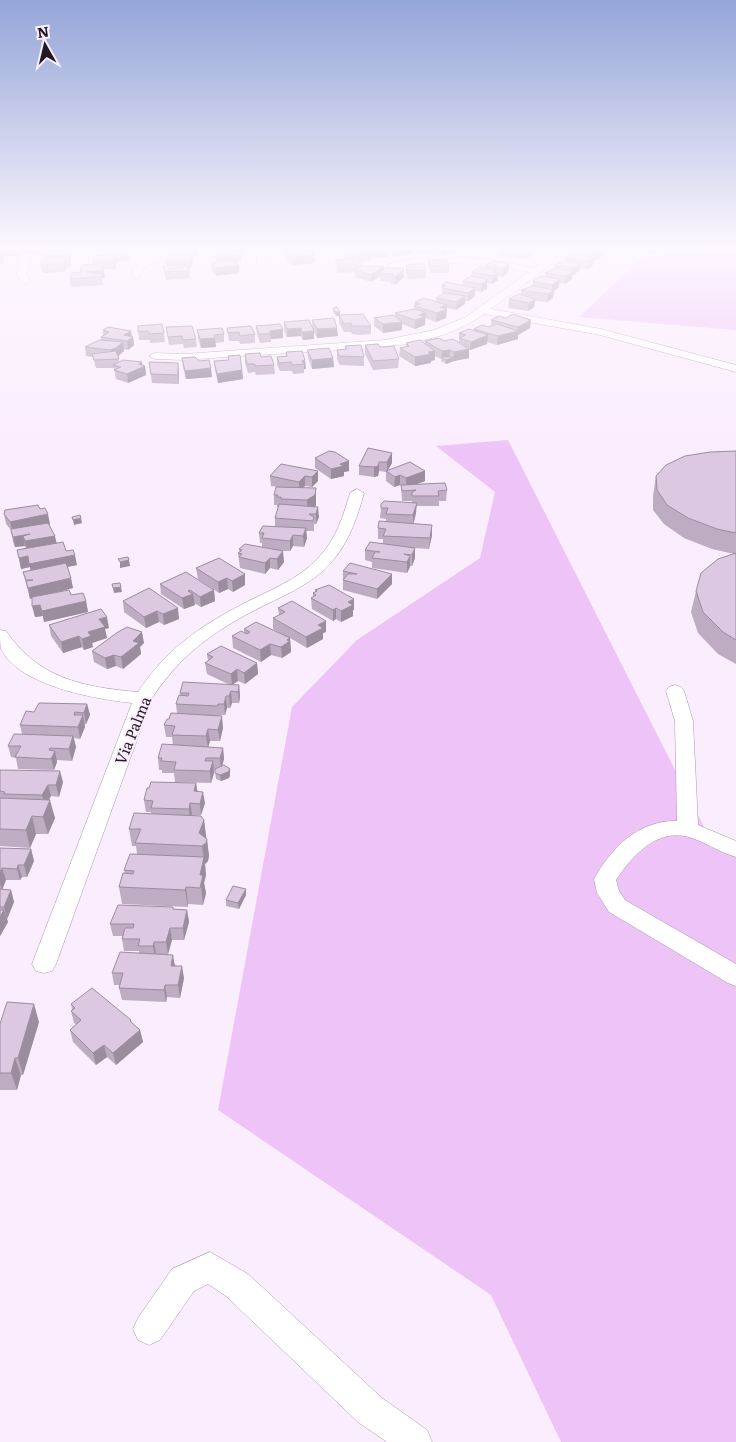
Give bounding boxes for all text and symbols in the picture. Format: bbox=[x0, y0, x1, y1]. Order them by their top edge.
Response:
north arrow bbox=[20, 20, 70, 70]
text: N bbox=[36, 20, 51, 42]
street label: Via Palma bbox=[108, 692, 156, 768]

